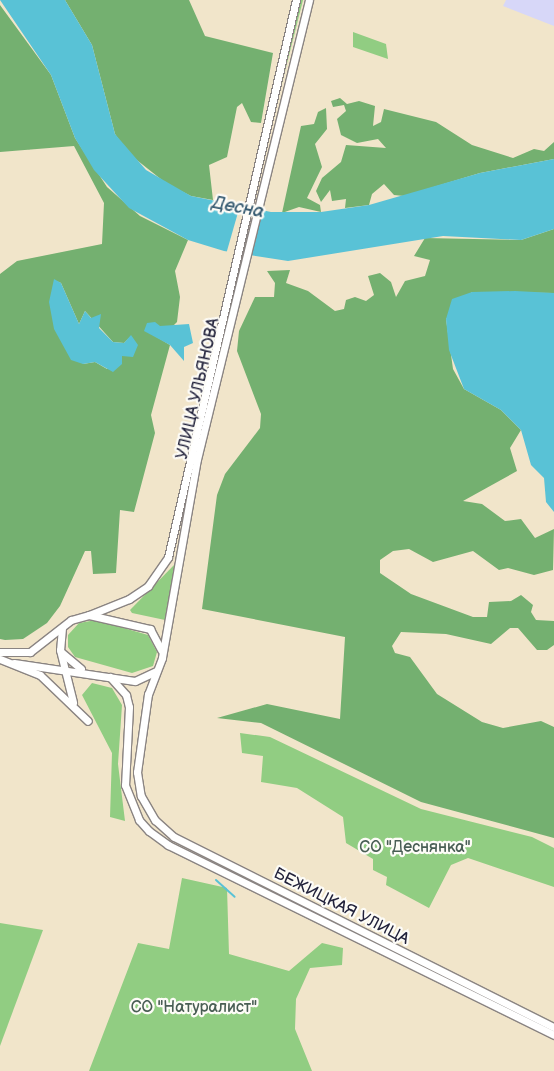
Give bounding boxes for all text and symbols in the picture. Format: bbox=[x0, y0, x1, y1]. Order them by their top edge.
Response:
water label: Десна bbox=[210, 192, 266, 224]
street label: УЛИЦА УЛЬЯНОВА bbox=[173, 317, 225, 461]
park label: СО "Деснянка" bbox=[359, 838, 471, 858]
street label: БЕЖИЦКАЯ УЛИЦА bbox=[270, 864, 412, 950]
park label: СО "Натуралист" bbox=[131, 998, 257, 1018]

